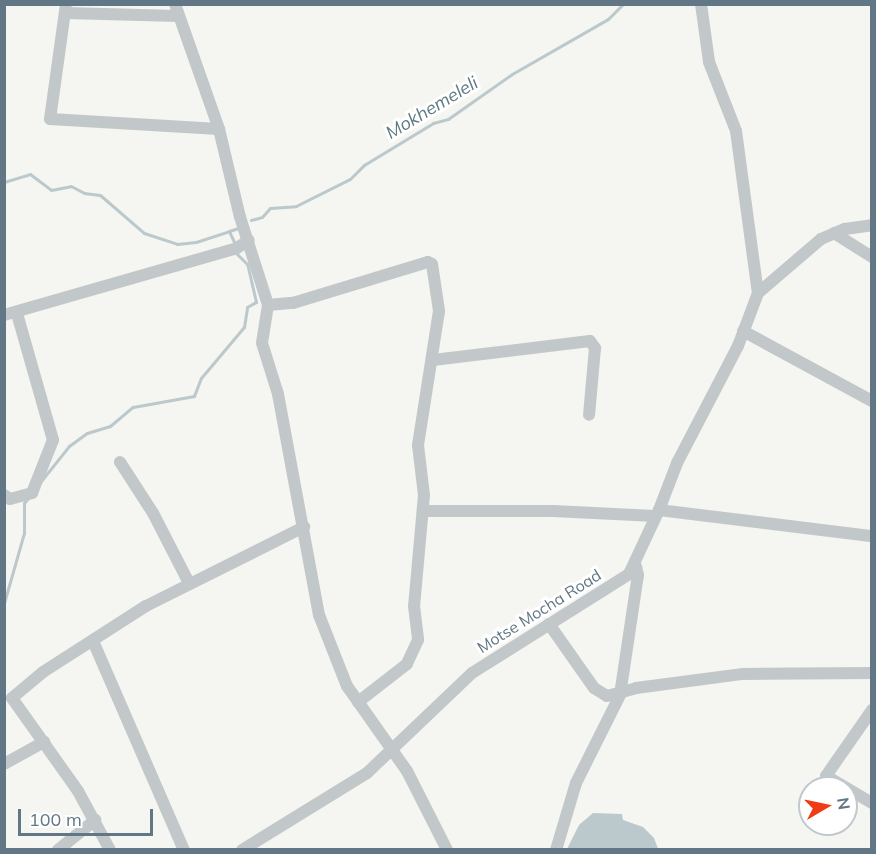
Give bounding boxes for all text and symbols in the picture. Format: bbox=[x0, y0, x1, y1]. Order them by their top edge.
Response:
water label: Mokhemeleli bbox=[382, 72, 482, 144]
street label: Motse Mocha Road bbox=[474, 565, 604, 657]
north arrow bbox=[798, 776, 858, 836]
text: N bbox=[833, 796, 855, 811]
scale bar bbox=[21, 797, 156, 835]
text: 100 m bbox=[29, 808, 82, 831]

